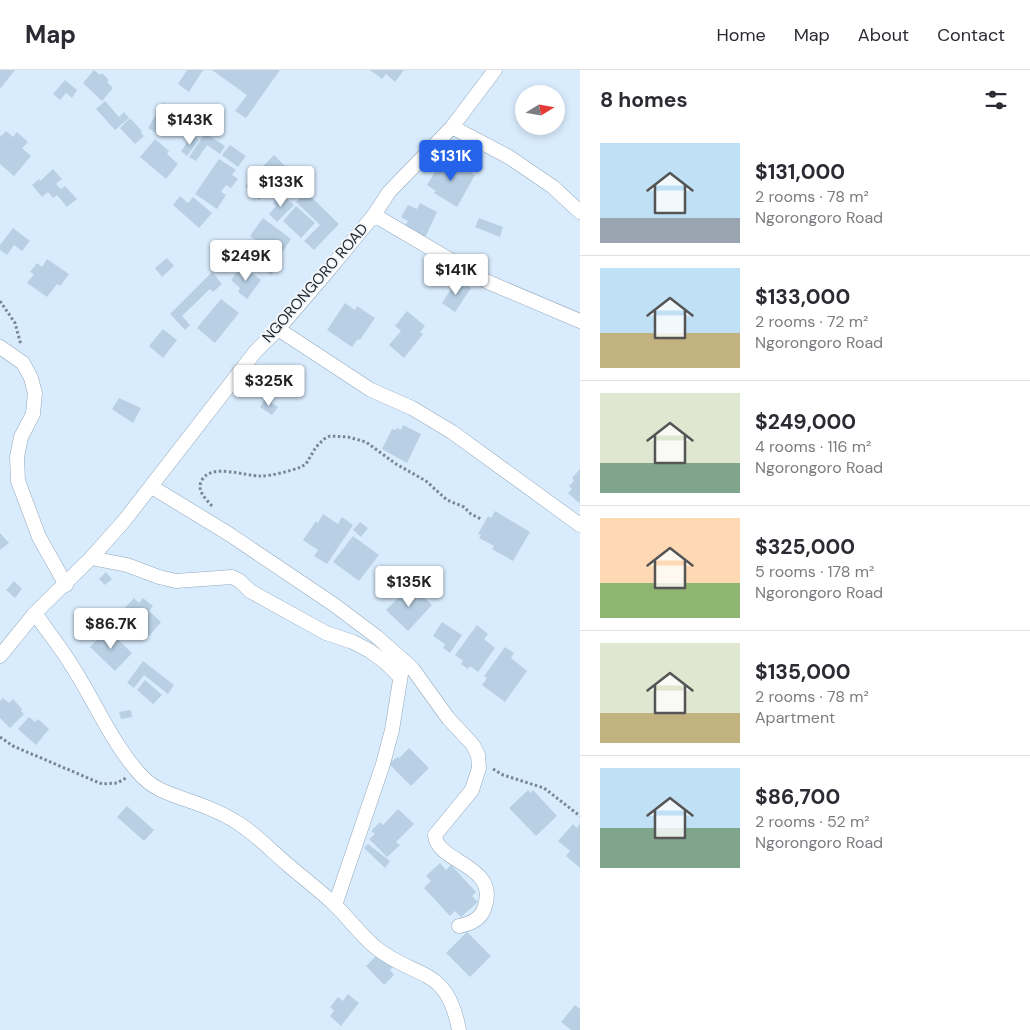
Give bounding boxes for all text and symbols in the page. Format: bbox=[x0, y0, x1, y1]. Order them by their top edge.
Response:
text: Map bbox=[25, 19, 76, 50]
text: Home bbox=[716, 23, 766, 47]
text: Map bbox=[794, 23, 830, 47]
text: About bbox=[858, 23, 909, 47]
text: Contact bbox=[937, 23, 1005, 47]
north arrow bbox=[515, 85, 565, 135]
map controls bbox=[515, 85, 565, 135]
text: 8 homes bbox=[600, 86, 688, 114]
icon: filters bbox=[982, 86, 1010, 114]
pin: $143K bbox=[155, 104, 225, 146]
text: $143K bbox=[167, 109, 213, 130]
pin: $131K bbox=[416, 140, 486, 182]
text: $131K bbox=[430, 145, 472, 166]
text: $131,000 bbox=[755, 158, 845, 186]
icon: home bbox=[640, 163, 700, 223]
pin: $133K bbox=[246, 166, 316, 208]
text: $133K bbox=[258, 171, 304, 192]
text: 2 rooms · 78 m² bbox=[755, 186, 869, 207]
text: Ngorongoro Road bbox=[755, 207, 883, 228]
street label: NGORONGORO ROAD bbox=[258, 219, 372, 347]
pin: $249K bbox=[211, 240, 281, 282]
text: $249K bbox=[221, 245, 271, 266]
pin: $141K bbox=[421, 254, 491, 296]
text: $141K bbox=[435, 259, 477, 280]
text: $133,000 bbox=[755, 283, 850, 311]
icon: home bbox=[640, 288, 700, 348]
text: 2 rooms · 72 m² bbox=[755, 311, 868, 332]
text: Ngorongoro Road bbox=[755, 332, 883, 353]
pin: $325K bbox=[234, 364, 304, 407]
text: $325K bbox=[245, 370, 293, 391]
text: $249,000 bbox=[755, 408, 856, 436]
icon: home bbox=[640, 413, 700, 473]
text: 4 rooms · 116 m² bbox=[755, 436, 871, 457]
text: Ngorongoro Road bbox=[755, 457, 883, 478]
text: $325,000 bbox=[755, 533, 855, 561]
icon: home bbox=[640, 538, 700, 598]
text: 5 rooms · 178 m² bbox=[755, 561, 874, 582]
pin: $135K bbox=[374, 566, 444, 608]
text: $135K bbox=[386, 571, 432, 592]
text: Ngorongoro Road bbox=[755, 582, 883, 603]
pin: $86.7K bbox=[70, 608, 152, 650]
text: $86.7K bbox=[85, 613, 137, 634]
text: $135,000 bbox=[755, 658, 851, 686]
icon: home bbox=[640, 663, 700, 723]
text: 2 rooms · 78 m² bbox=[755, 686, 869, 707]
text: Apartment bbox=[755, 707, 835, 728]
text: $86,700 bbox=[755, 783, 840, 811]
icon: home bbox=[640, 788, 700, 848]
text: 2 rooms · 52 m² bbox=[755, 811, 870, 832]
text: Ngorongoro Road bbox=[755, 832, 883, 853]

